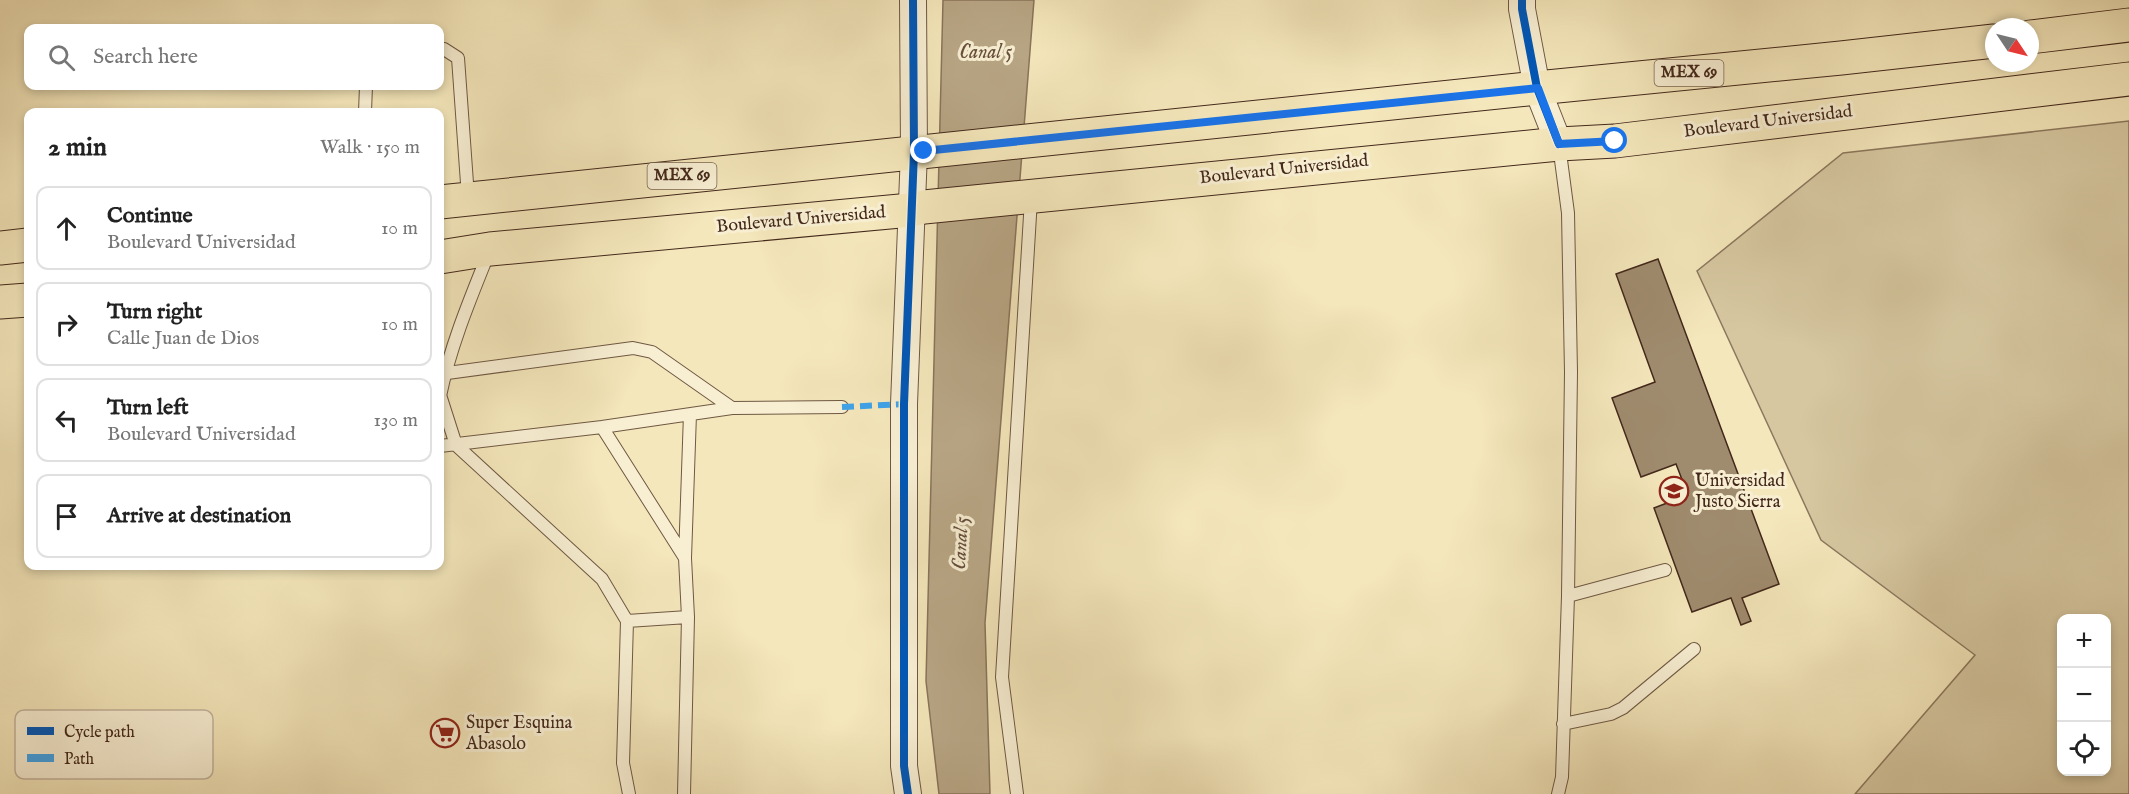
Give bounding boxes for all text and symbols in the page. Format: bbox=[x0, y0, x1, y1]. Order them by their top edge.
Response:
north arrow bbox=[1985, 18, 2039, 72]
search box bbox=[24, 24, 444, 90]
water label: Canal 5 bbox=[959, 40, 1013, 65]
icon: search bbox=[45, 41, 78, 74]
text: Search here bbox=[93, 43, 198, 71]
road number: MEX 69 bbox=[1654, 60, 1724, 86]
street label: Boulevard Universidad bbox=[1682, 100, 1854, 144]
route start bbox=[1601, 127, 1627, 153]
text: 2 min bbox=[48, 131, 107, 164]
text: Walk · 150 m bbox=[320, 135, 420, 160]
route end bbox=[910, 137, 936, 163]
street label: Boulevard Universidad bbox=[1198, 150, 1370, 190]
road number: MEX 69 bbox=[648, 163, 716, 189]
street label: Boulevard Universidad bbox=[715, 201, 887, 239]
text: Continue bbox=[107, 202, 193, 230]
icon: ahead bbox=[50, 212, 83, 245]
text: 10 m bbox=[381, 216, 418, 241]
text: Boulevard Universidad bbox=[107, 230, 296, 255]
text: Turn right bbox=[107, 298, 202, 326]
icon: right bbox=[50, 308, 83, 341]
text: 10 m bbox=[381, 312, 418, 337]
text: Calle Juan de Dios bbox=[107, 326, 259, 351]
text: Turn left bbox=[107, 394, 189, 422]
icon: left bbox=[50, 404, 83, 437]
text: 130 m bbox=[373, 408, 418, 433]
text: Boulevard Universidad bbox=[107, 422, 296, 447]
place label: Universidad Justo Sierra bbox=[1693, 470, 1785, 514]
school or university icon: Universidad Justo Sierra bbox=[1658, 475, 1690, 507]
icon: arrive bbox=[50, 500, 83, 533]
text: Arrive at destination bbox=[107, 502, 291, 530]
water label: Canal 5 bbox=[947, 516, 975, 570]
map controls bbox=[2057, 614, 2111, 776]
button: + bbox=[2057, 614, 2111, 668]
button: − bbox=[2057, 668, 2111, 722]
legend bbox=[15, 710, 213, 779]
place label: Super Esquina Abasolo bbox=[465, 712, 573, 756]
supermarket icon: Super Esquina Abasolo bbox=[429, 717, 461, 749]
button: locate bbox=[2057, 722, 2111, 776]
text: Cycle path bbox=[64, 723, 135, 743]
text: Path bbox=[64, 750, 95, 770]

